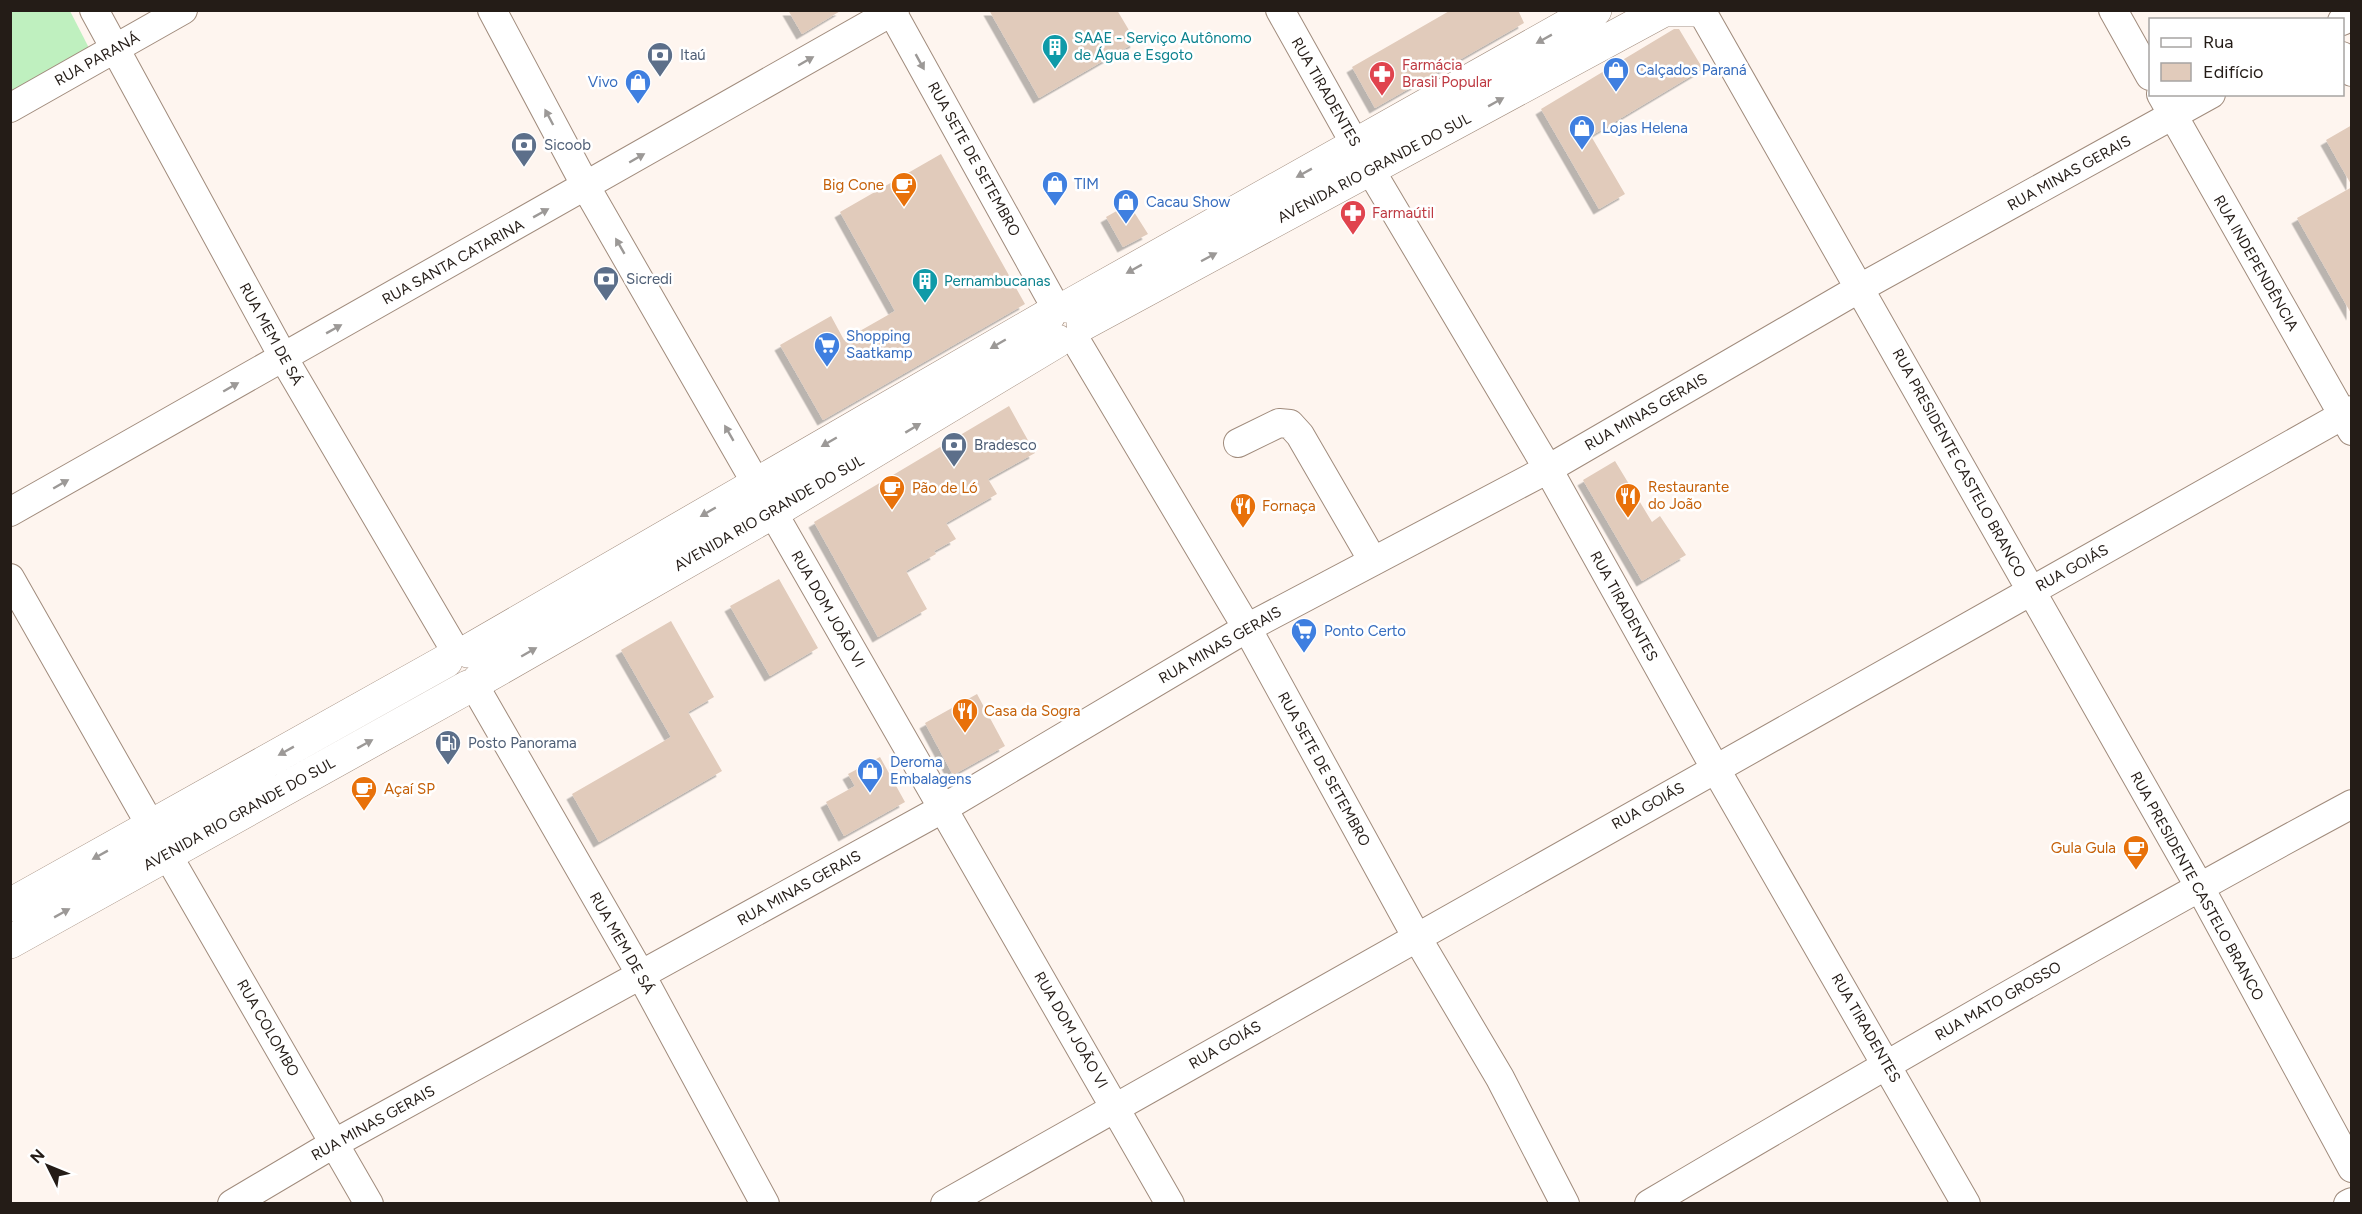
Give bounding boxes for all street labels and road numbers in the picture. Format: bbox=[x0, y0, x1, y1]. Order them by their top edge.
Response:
street label: RUA PARANÁ bbox=[52, 28, 142, 90]
street label: RUA TIRADENTES bbox=[1287, 34, 1365, 150]
street label: RUA SETE DE SETEMBRO bbox=[924, 79, 1024, 239]
street label: AVENIDA RIO GRANDE DO SUL bbox=[1274, 109, 1474, 227]
street label: RUA MINAS GERAIS bbox=[2004, 132, 2134, 214]
street label: RUA INDEPENDÊNCIA bbox=[2210, 192, 2302, 334]
street label: RUA SANTA CATARINA bbox=[379, 215, 527, 309]
street label: RUA MEM DE SÁ bbox=[235, 280, 307, 388]
street label: RUA PRESIDENTE CASTELO BRANCO bbox=[1888, 345, 2030, 581]
street label: RUA MINAS GERAIS bbox=[1582, 370, 1710, 454]
street label: AVENIDA RIO GRANDE DO SUL bbox=[671, 451, 867, 575]
street label: RUA GOIÁS bbox=[2033, 541, 2111, 595]
street label: RUA DOM JOÃO VI bbox=[787, 548, 869, 670]
street label: RUA TIRADENTES bbox=[1586, 548, 1662, 664]
street label: RUA MINAS GERAIS bbox=[1156, 603, 1284, 687]
street label: RUA SETE DE SETEMBRO bbox=[1274, 689, 1374, 849]
street label: AVENIDA RIO GRANDE DO SUL bbox=[140, 754, 338, 874]
street label: RUA PRESIDENTE CASTELO BRANCO bbox=[2126, 768, 2268, 1004]
street label: RUA GOIÁS bbox=[1609, 779, 1687, 833]
street label: RUA MINAS GERAIS bbox=[734, 847, 864, 929]
street label: RUA MEM DE SÁ bbox=[586, 889, 658, 997]
street label: RUA MATO GROSSO bbox=[1932, 958, 2064, 1044]
street label: RUA DOM JOÃO VI bbox=[1030, 969, 1112, 1091]
street label: RUA TIRADENTES bbox=[1827, 970, 1905, 1086]
street label: RUA COLOMBO bbox=[233, 976, 303, 1080]
street label: RUA GOIÁS bbox=[1186, 1017, 1264, 1073]
street label: RUA MINAS GERAIS bbox=[308, 1082, 438, 1164]

